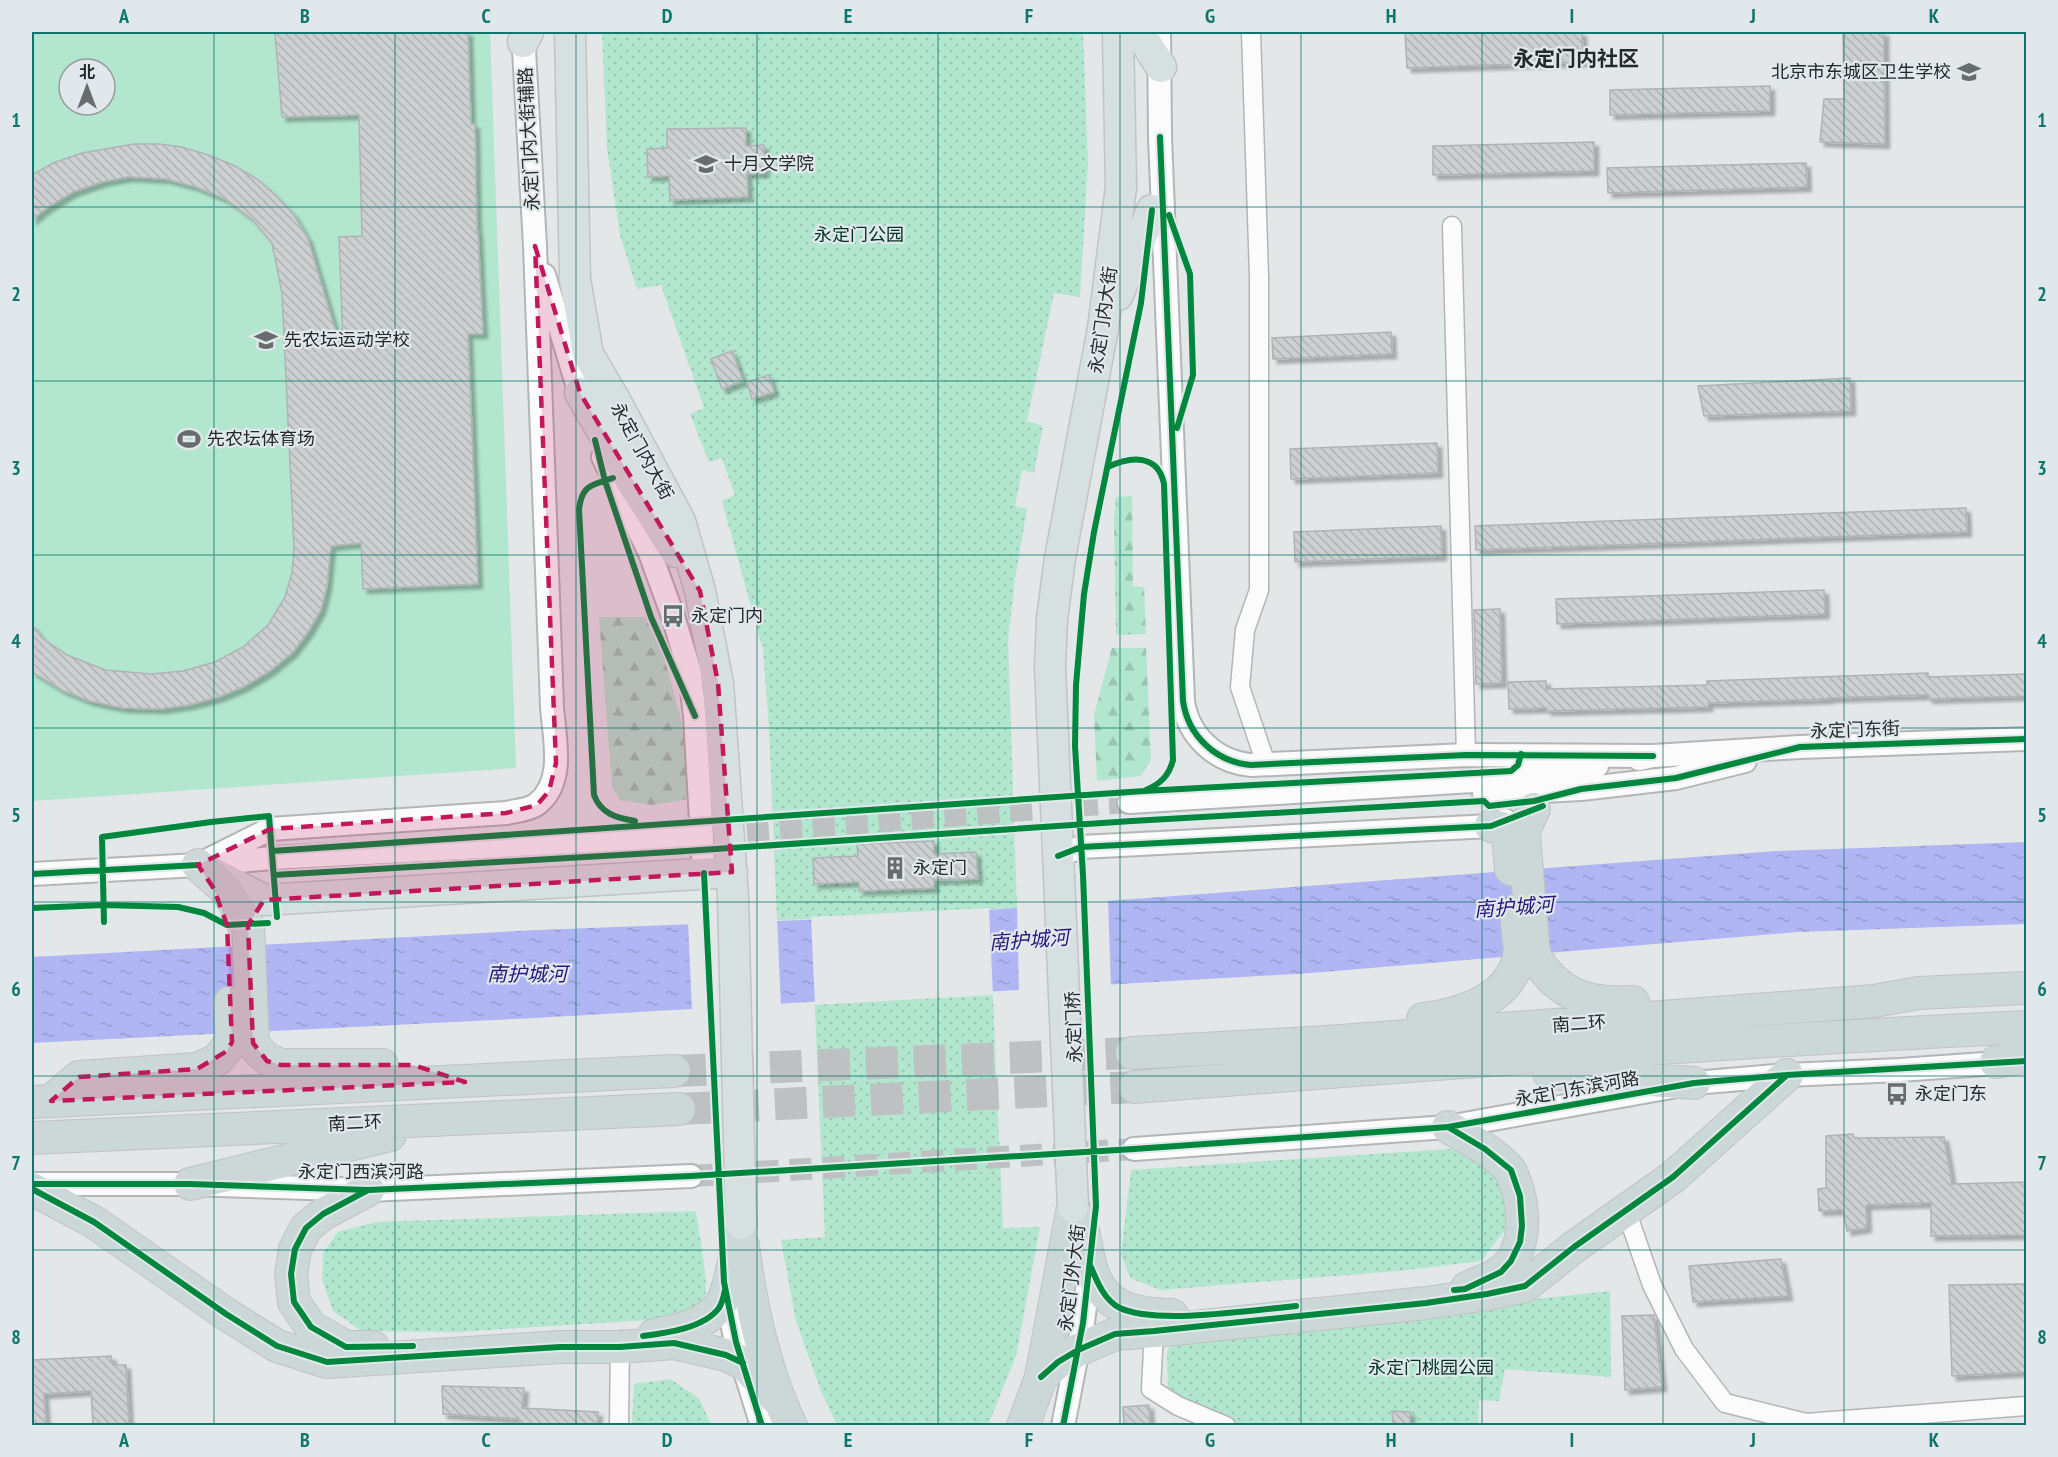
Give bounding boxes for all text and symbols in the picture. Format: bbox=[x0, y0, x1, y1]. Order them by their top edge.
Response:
text: A bbox=[118, 3, 130, 29]
text: B bbox=[300, 3, 310, 29]
text: C bbox=[481, 3, 491, 29]
text: D bbox=[662, 3, 673, 29]
text: E bbox=[844, 3, 852, 29]
text: F bbox=[1025, 3, 1033, 29]
text: G bbox=[1205, 3, 1215, 29]
text: H bbox=[1386, 3, 1396, 29]
text: I bbox=[1570, 3, 1574, 29]
text: J bbox=[1749, 3, 1756, 29]
text: K bbox=[1929, 3, 1940, 29]
district label: 永定门内社区 bbox=[1513, 45, 1639, 72]
north arrow bbox=[57, 57, 117, 117]
school or university icon: 北京市东城区卫生学校 bbox=[1956, 59, 1982, 85]
place label: 北京市东城区卫生学校 bbox=[1771, 60, 1951, 83]
text: 北 bbox=[79, 62, 95, 82]
street label: 永定门内大街辅路 bbox=[513, 67, 544, 212]
text: 1 bbox=[11, 107, 21, 133]
text: 1 bbox=[2037, 107, 2047, 133]
school or university icon: 十月文学院 bbox=[693, 151, 719, 177]
place label: 十月文学院 bbox=[724, 152, 814, 175]
park label: 永定门公园 bbox=[814, 223, 904, 246]
street label: 永定门内大街 bbox=[1084, 265, 1121, 375]
text: 2 bbox=[11, 281, 21, 307]
text: 2 bbox=[2037, 281, 2047, 307]
school or university icon: 先农坛运动学校 bbox=[253, 327, 279, 353]
place label: 先农坛运动学校 bbox=[284, 328, 410, 351]
street label: 永定门内大街 bbox=[606, 398, 679, 504]
sports icon: 先农坛体育场 bbox=[176, 426, 202, 452]
place label: 先农坛体育场 bbox=[207, 427, 315, 450]
text: 3 bbox=[11, 455, 21, 481]
text: 3 bbox=[2037, 455, 2047, 481]
bus stop icon: 永定门内 bbox=[660, 603, 686, 629]
place label: 永定门内 bbox=[691, 604, 763, 627]
text: 4 bbox=[11, 628, 21, 654]
text: 4 bbox=[2037, 628, 2047, 654]
street label: 永定门东街 bbox=[1810, 716, 1900, 743]
text: 5 bbox=[11, 802, 21, 828]
text: 5 bbox=[2037, 802, 2047, 828]
building icon: 永定门 bbox=[882, 855, 908, 881]
place label: 永定门 bbox=[913, 856, 967, 879]
water label: 南护城河 bbox=[1473, 891, 1559, 923]
water label: 南护城河 bbox=[988, 924, 1074, 956]
water label: 南护城河 bbox=[487, 961, 571, 987]
text: 6 bbox=[11, 976, 21, 1002]
text: 6 bbox=[2037, 976, 2047, 1002]
street label: 永定门桥 bbox=[1061, 991, 1086, 1063]
street label: 南二环 bbox=[1551, 1010, 1607, 1037]
street label: 永定门东滨河路 bbox=[1513, 1066, 1641, 1111]
bus stop icon: 永定门东 bbox=[1884, 1081, 1910, 1107]
place label: 永定门东 bbox=[1915, 1082, 1987, 1105]
street label: 南二环 bbox=[327, 1110, 383, 1135]
text: 7 bbox=[11, 1150, 21, 1176]
text: 7 bbox=[2037, 1150, 2047, 1176]
street label: 永定门西滨河路 bbox=[298, 1160, 424, 1183]
street label: 永定门外大街 bbox=[1054, 1223, 1089, 1333]
text: 8 bbox=[11, 1324, 21, 1350]
text: 8 bbox=[2037, 1324, 2047, 1350]
park label: 永定门桃园公园 bbox=[1368, 1356, 1494, 1379]
text: A bbox=[118, 1427, 130, 1453]
text: B bbox=[300, 1427, 310, 1453]
text: C bbox=[481, 1427, 491, 1453]
text: D bbox=[662, 1427, 673, 1453]
text: E bbox=[844, 1427, 852, 1453]
text: F bbox=[1025, 1427, 1033, 1453]
text: G bbox=[1205, 1427, 1215, 1453]
text: H bbox=[1386, 1427, 1396, 1453]
text: I bbox=[1570, 1427, 1574, 1453]
text: J bbox=[1749, 1427, 1756, 1453]
text: K bbox=[1929, 1427, 1940, 1453]

